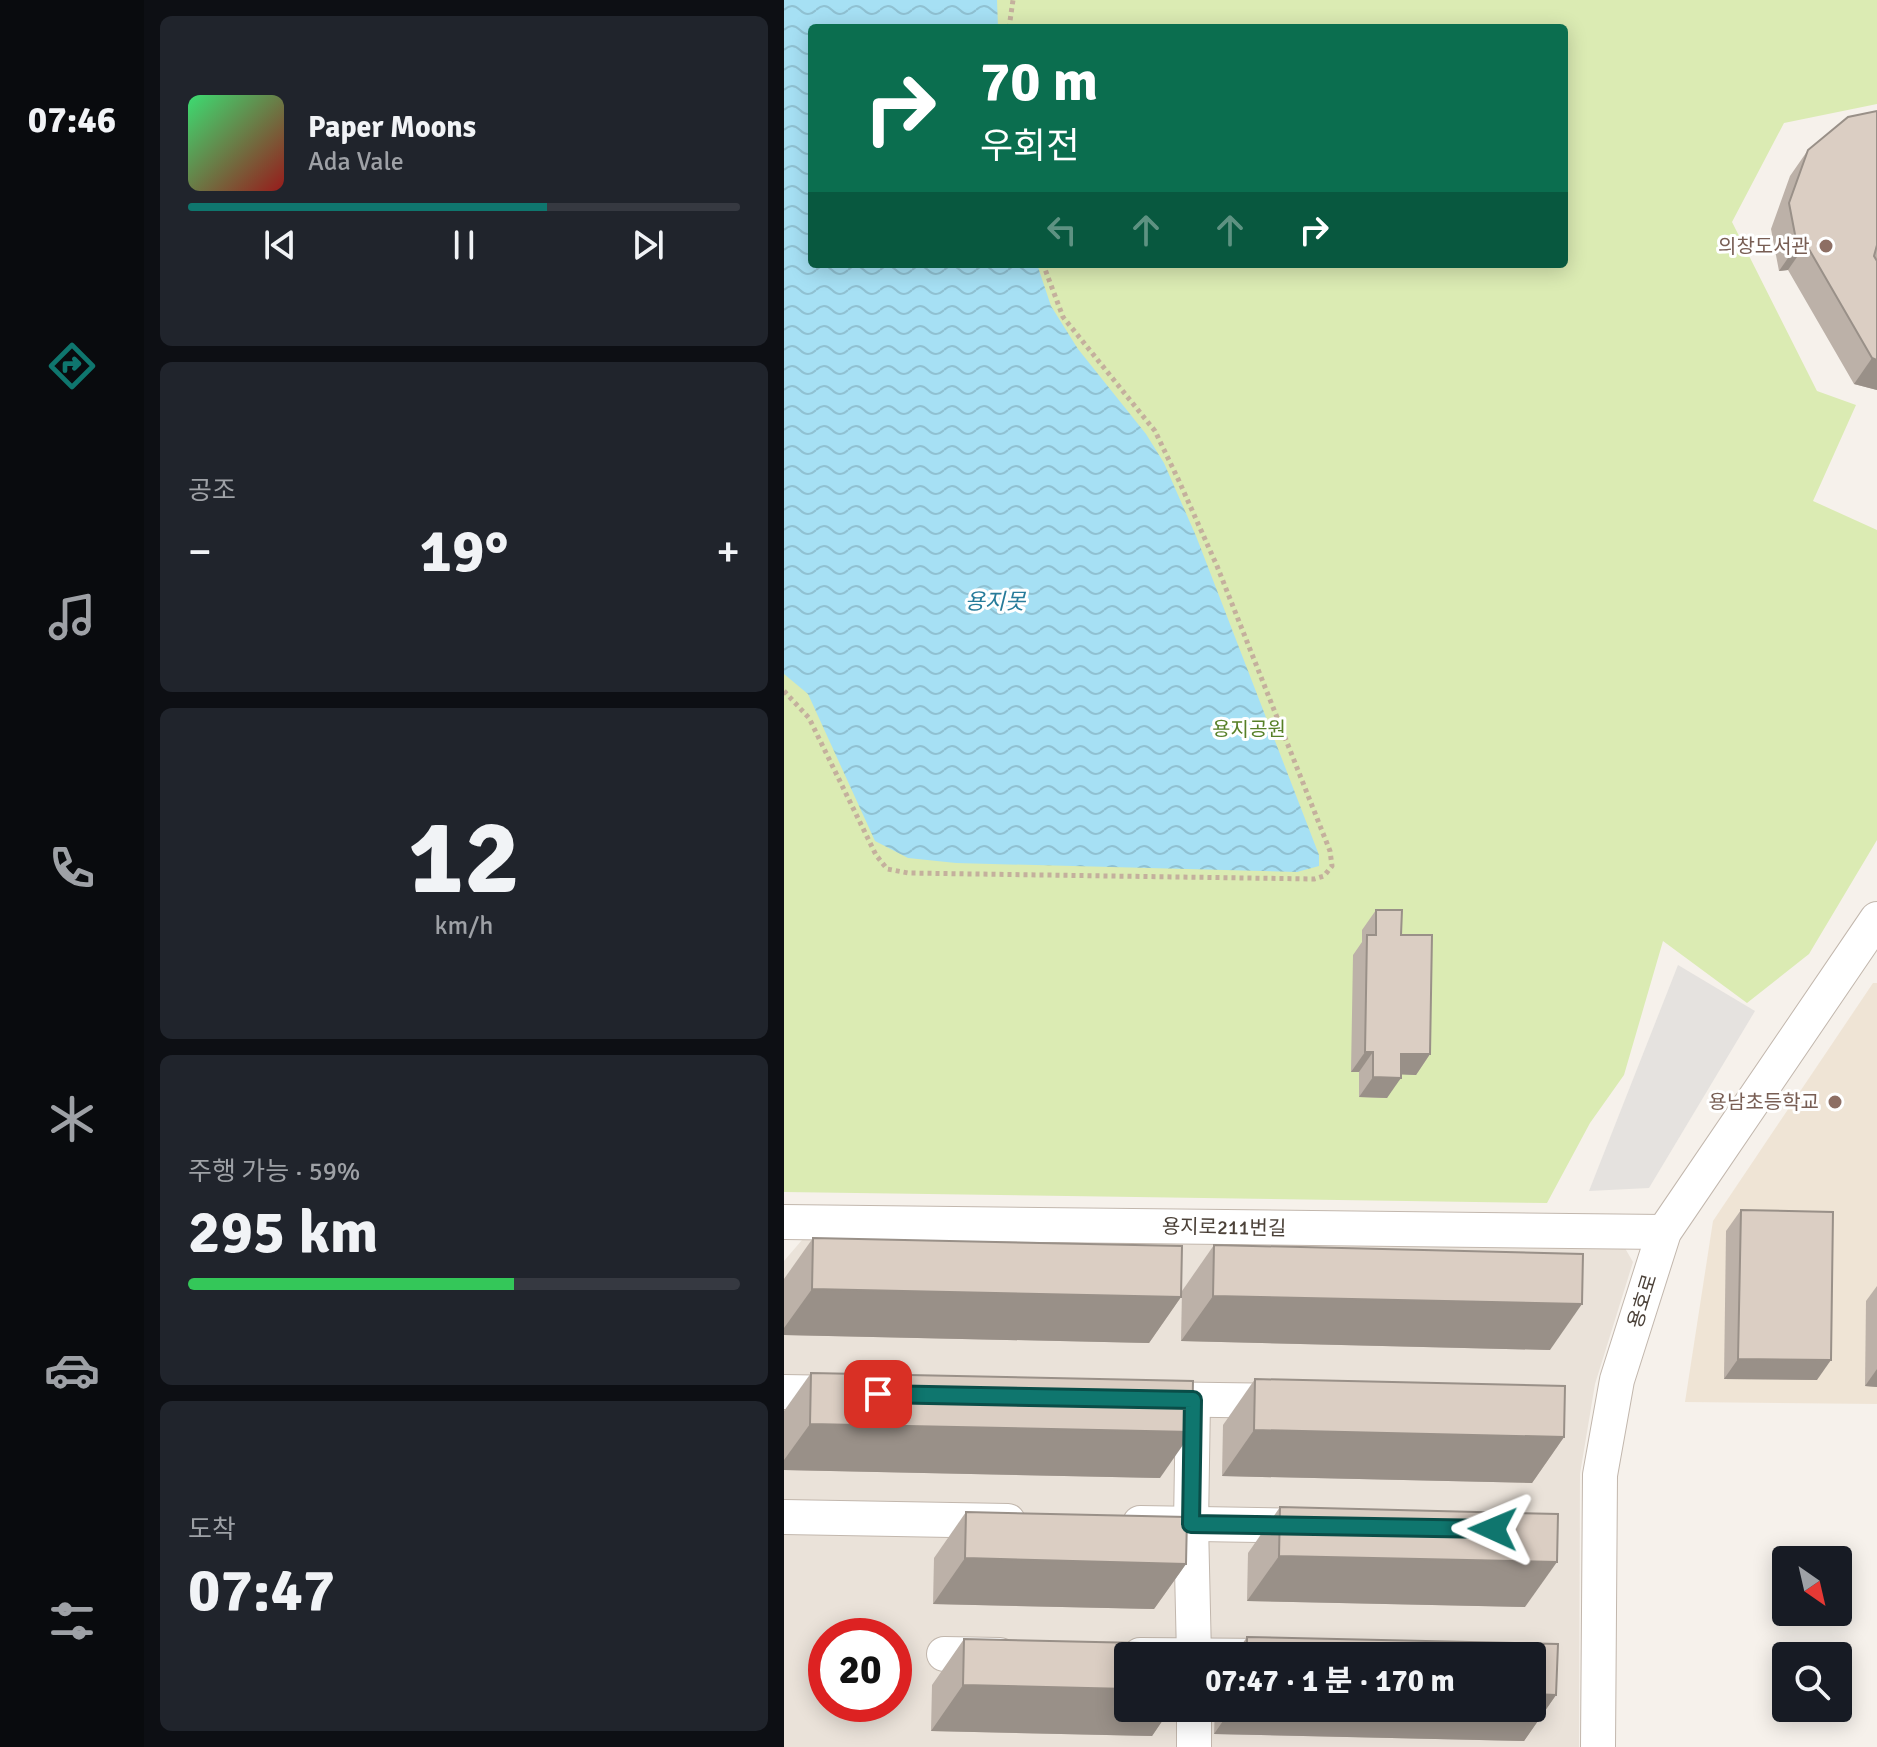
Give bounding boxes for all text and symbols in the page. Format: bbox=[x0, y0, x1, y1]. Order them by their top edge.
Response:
text: 70 m bbox=[980, 47, 1098, 116]
icon: right bbox=[848, 56, 952, 160]
text: 07:46 bbox=[28, 98, 116, 143]
text: Paper Moons bbox=[308, 109, 476, 146]
text: 우회전 bbox=[980, 124, 1079, 169]
text: Ada Vale bbox=[308, 146, 404, 178]
icon: left bbox=[1040, 208, 1084, 252]
icon: ahead bbox=[1124, 208, 1168, 252]
icon: ahead bbox=[1208, 208, 1252, 252]
icon: right bbox=[1292, 208, 1336, 252]
icon: previous bbox=[258, 223, 302, 267]
icon: pause bbox=[442, 223, 486, 267]
icon: next bbox=[626, 223, 670, 267]
place label: 의창도서관 bbox=[1718, 234, 1810, 259]
marker: 의창도서관 bbox=[1817, 237, 1835, 255]
icon: directions bbox=[44, 338, 100, 394]
text: 공조 bbox=[188, 475, 236, 507]
text: 19° bbox=[420, 515, 508, 589]
text: − bbox=[188, 525, 212, 579]
text: + bbox=[716, 525, 740, 579]
water label: 용지못 bbox=[965, 588, 1027, 615]
icon: music bbox=[44, 589, 100, 645]
park label: 용지공원 bbox=[1212, 717, 1286, 742]
text: 12 bbox=[408, 794, 520, 922]
icon: phone bbox=[44, 840, 100, 896]
text: km/h bbox=[435, 910, 493, 942]
place label: 용남초등학교 bbox=[1709, 1090, 1819, 1115]
icon: climate bbox=[44, 1091, 100, 1147]
marker: 용남초등학교 bbox=[1826, 1093, 1844, 1111]
text: 주행 가능 · 59% bbox=[188, 1156, 360, 1188]
text: 295 km bbox=[188, 1196, 378, 1270]
street label: 용지로211번길 bbox=[1162, 1214, 1286, 1241]
street label: 용호로 bbox=[1622, 1271, 1663, 1331]
icon: car bbox=[44, 1342, 100, 1398]
pin bbox=[844, 1360, 912, 1428]
icon: arrive bbox=[856, 1372, 900, 1416]
position arrow bbox=[1451, 1487, 1535, 1571]
text: 도착 bbox=[188, 1514, 236, 1546]
north arrow bbox=[1772, 1546, 1852, 1626]
map controls bbox=[1772, 1546, 1852, 1722]
text: 07:47 bbox=[188, 1554, 335, 1628]
icon: filters bbox=[44, 1593, 100, 1649]
speed limit sign: 20 bbox=[808, 1618, 912, 1722]
button: search bbox=[1772, 1642, 1852, 1722]
text: 07:47 · 1 분 · 170 m bbox=[1205, 1663, 1455, 1700]

